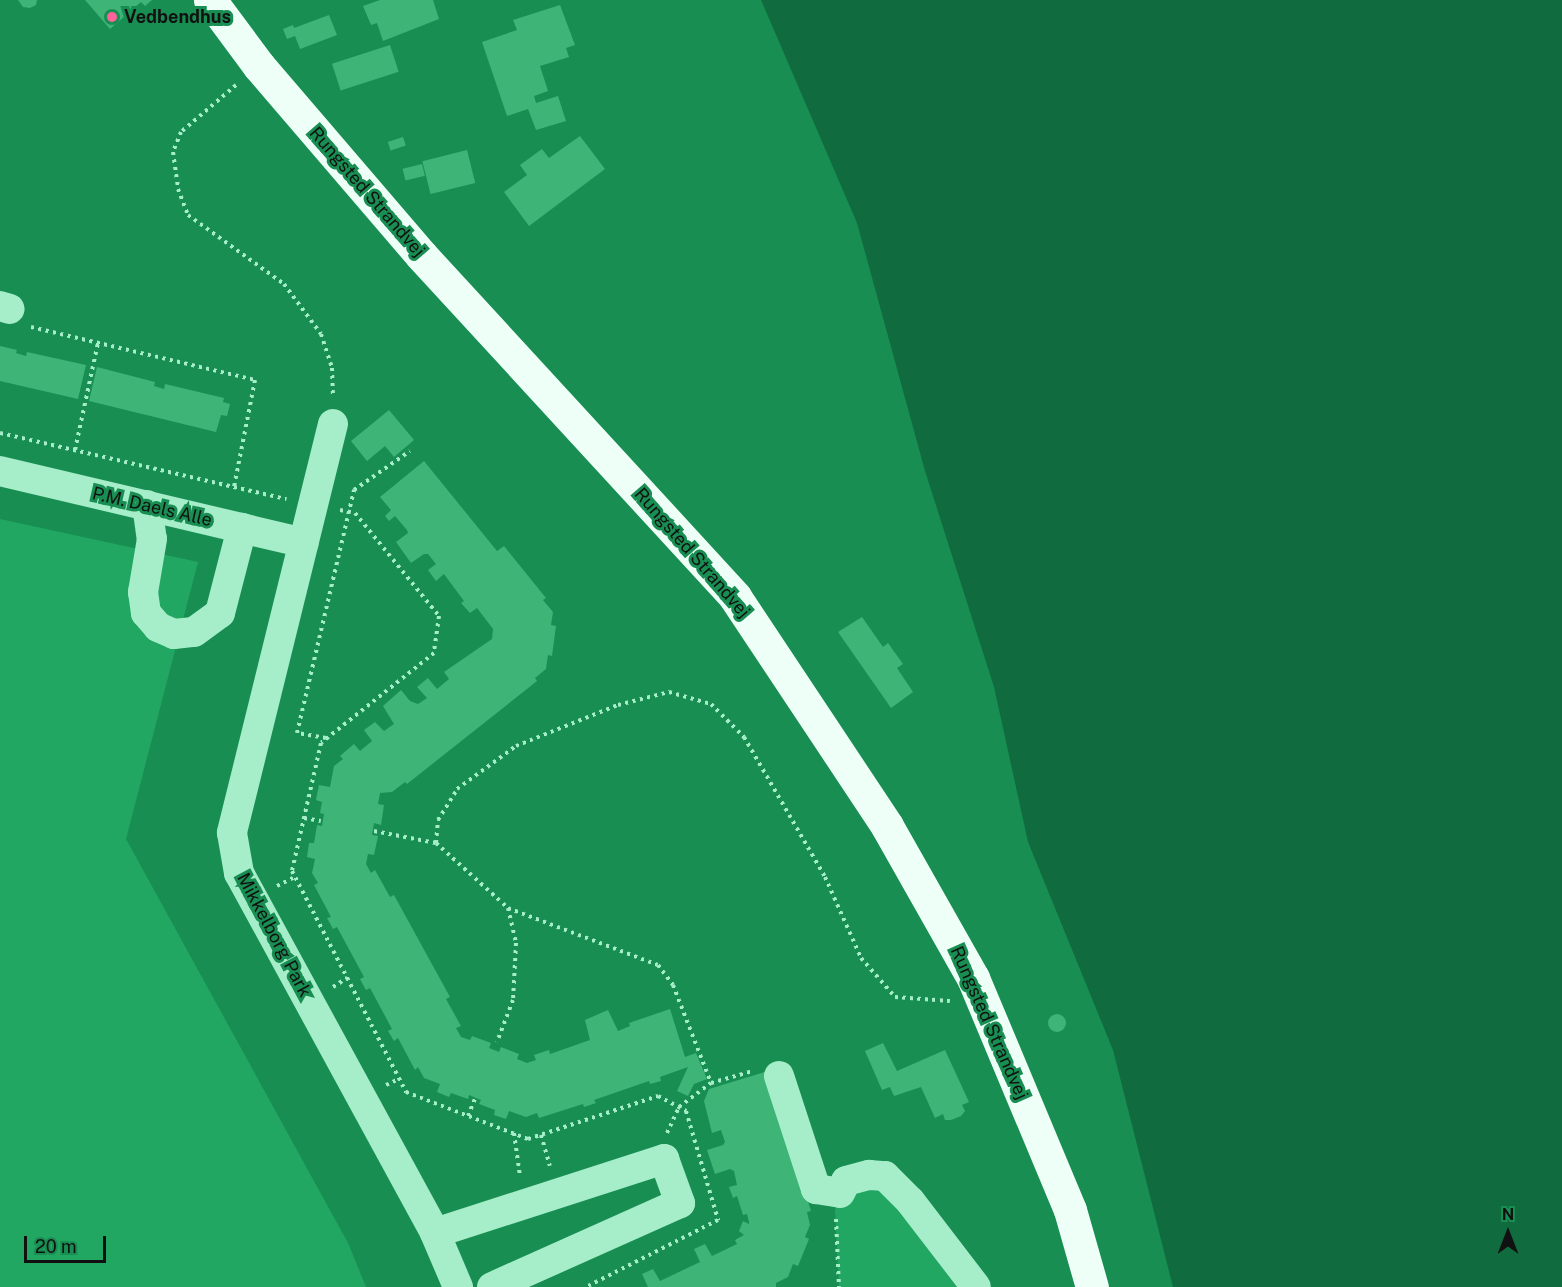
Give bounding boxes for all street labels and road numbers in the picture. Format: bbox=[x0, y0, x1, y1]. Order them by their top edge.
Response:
street label: Rungsted Strandvej bbox=[305, 123, 429, 261]
street label: P.M. Daels Alle bbox=[90, 483, 214, 531]
street label: Rungsted Strandvej bbox=[630, 484, 754, 622]
street label: Mikkelborg Park bbox=[232, 869, 316, 1001]
street label: Rungsted Strandvej bbox=[946, 943, 1032, 1103]

